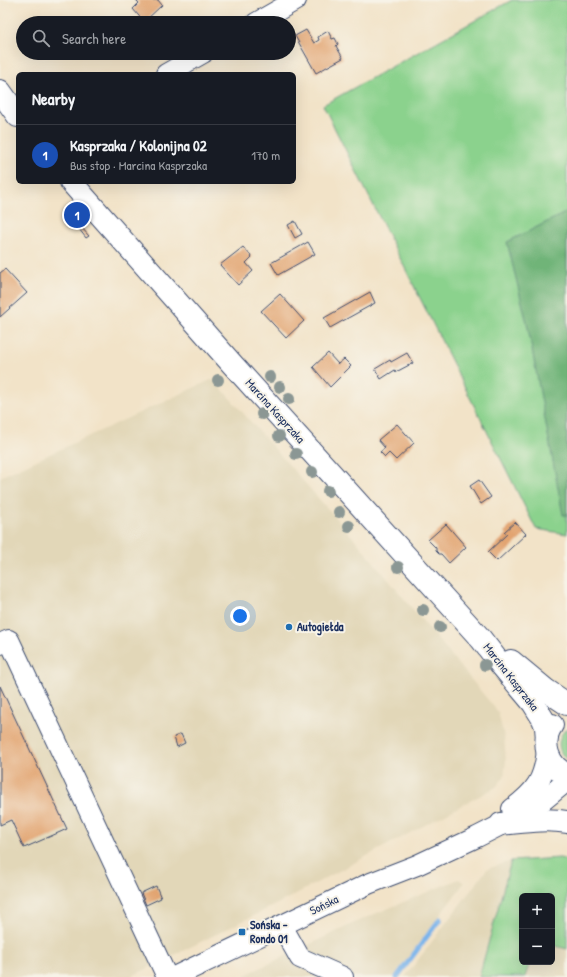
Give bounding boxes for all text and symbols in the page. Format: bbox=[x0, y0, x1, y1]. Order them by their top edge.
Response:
search box bbox=[16, 16, 296, 60]
icon: search bbox=[30, 27, 52, 49]
text: Search here bbox=[62, 28, 126, 49]
text: Nearby bbox=[32, 87, 75, 110]
text: Kasprzaka / Kolonijna 02 bbox=[70, 135, 207, 156]
text: 1 bbox=[43, 146, 47, 164]
text: 170 m bbox=[251, 146, 280, 164]
text: Bus stop · Marcina Kasprzaka bbox=[70, 156, 207, 174]
pin: 1 bbox=[64, 200, 90, 230]
street label: Marcina Kasprzaka bbox=[242, 375, 309, 447]
your location bbox=[230, 606, 250, 626]
place label: Autogiełda bbox=[297, 618, 344, 636]
marker: Autogiełda bbox=[284, 622, 294, 632]
street label: Marcina Kasprzaka bbox=[480, 639, 543, 714]
street label: Sońska bbox=[307, 890, 341, 919]
map controls bbox=[519, 893, 555, 965]
button: + bbox=[519, 893, 555, 929]
place label: Sońska - Rondo 01 bbox=[250, 916, 288, 947]
marker: Sońska - Rondo 01 bbox=[237, 927, 247, 937]
button: − bbox=[519, 929, 555, 965]

